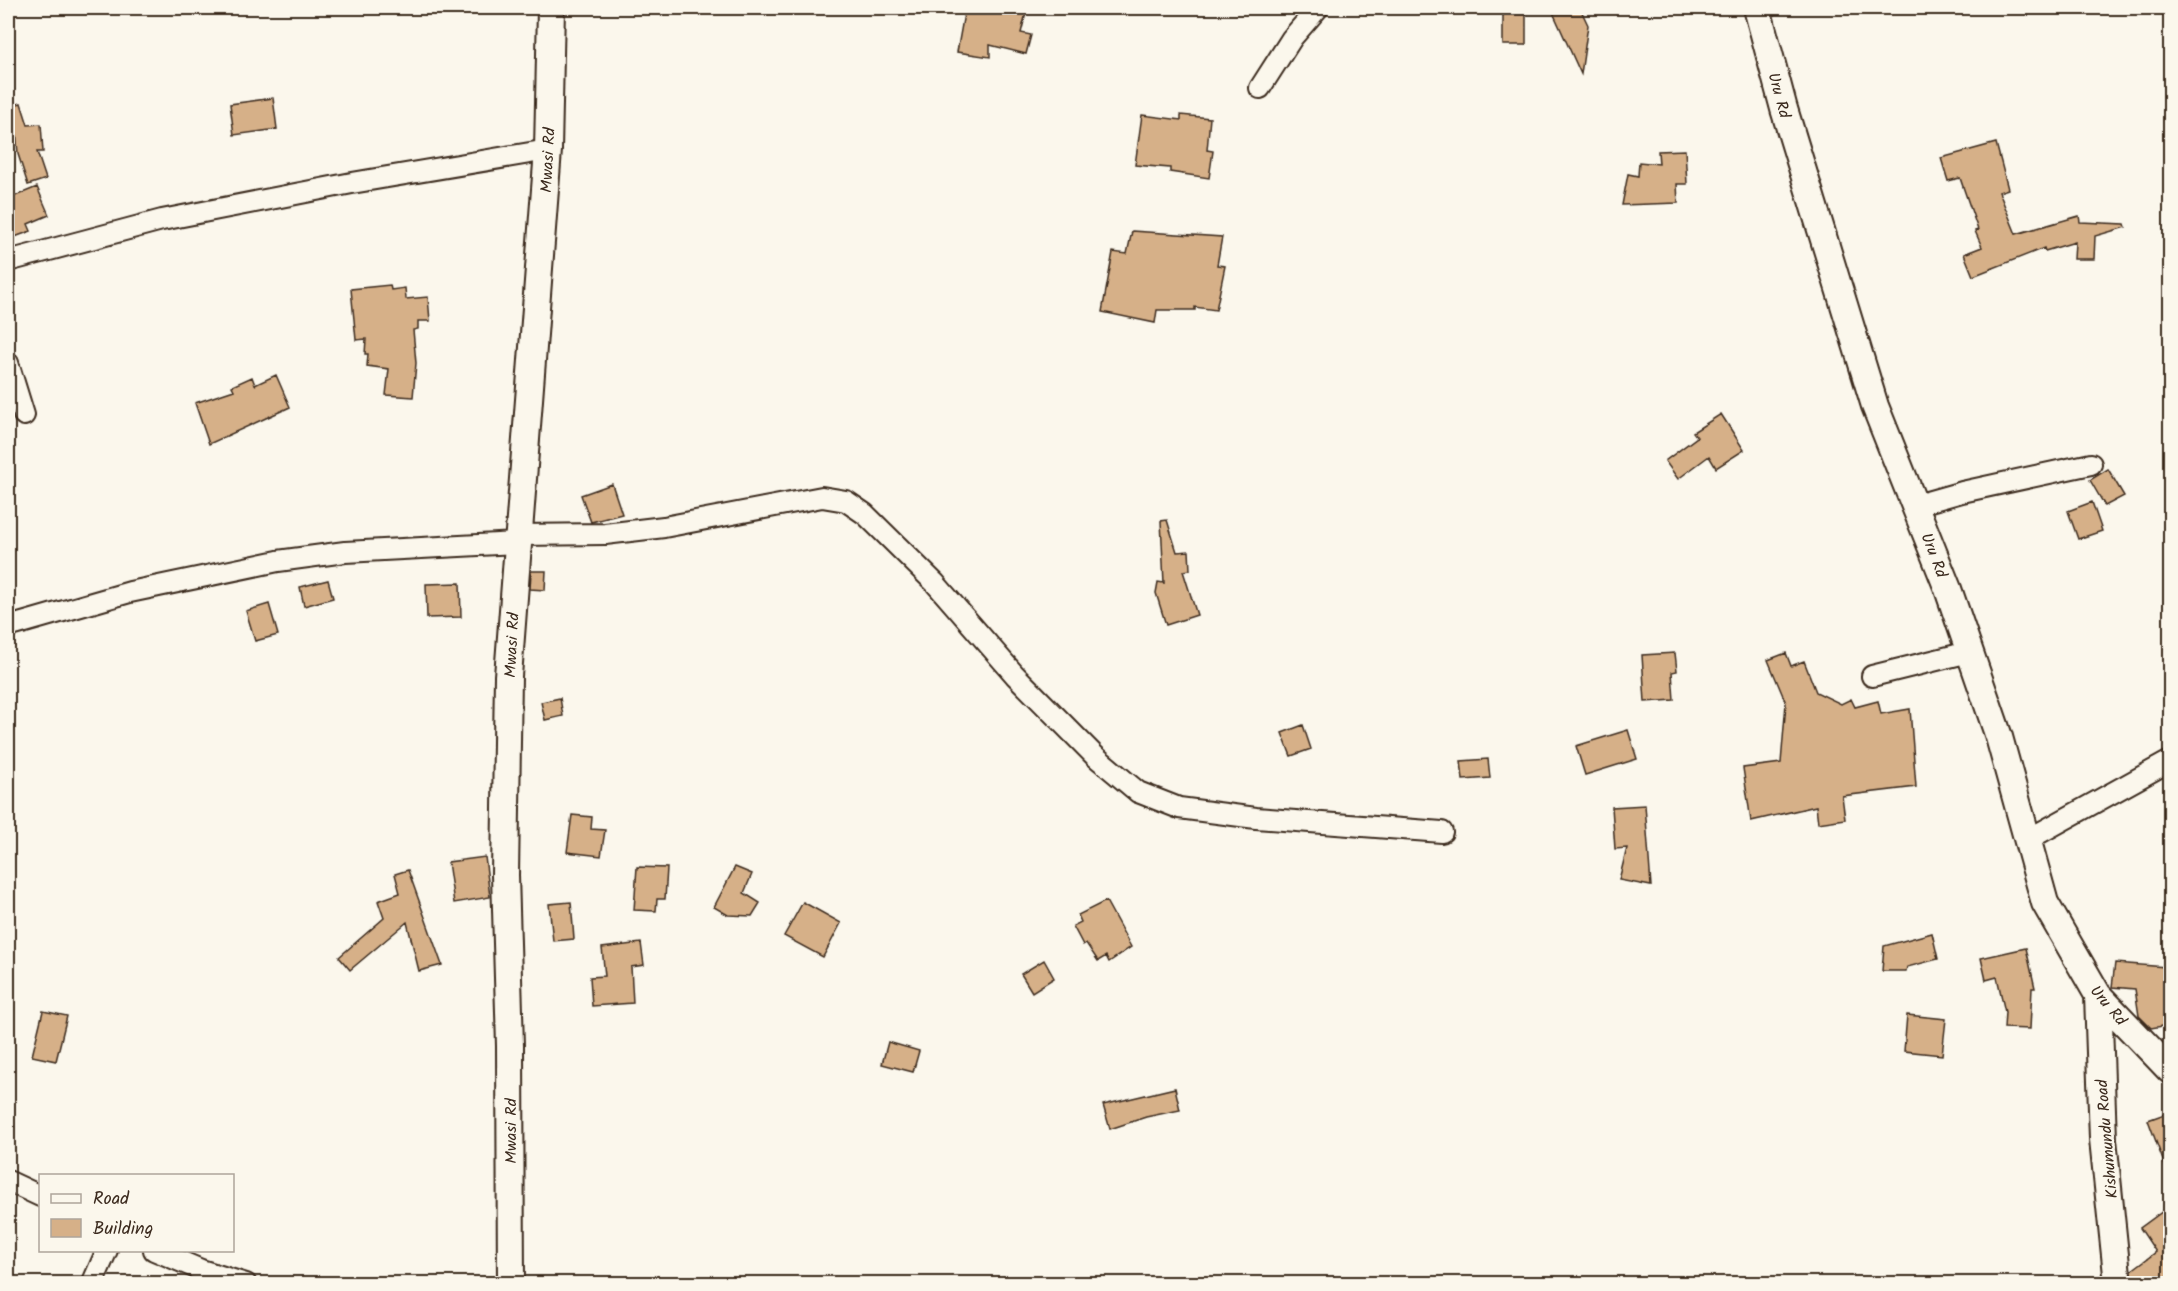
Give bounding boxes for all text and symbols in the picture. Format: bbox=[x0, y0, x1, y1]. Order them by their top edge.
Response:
street label: Uru Rd bbox=[1760, 70, 1797, 122]
street label: Mwasi Rd bbox=[534, 126, 563, 193]
street label: Uru Rd bbox=[1914, 529, 1954, 583]
street label: Mwasi Rd bbox=[498, 611, 527, 678]
street label: Uru Rd bbox=[2083, 980, 2133, 1033]
street label: Kishumundu Road bbox=[2090, 1077, 2125, 1199]
street label: Mwasi Rd bbox=[499, 1097, 524, 1164]
legend bbox=[39, 1174, 234, 1252]
text: Road bbox=[93, 1185, 130, 1214]
text: Building bbox=[93, 1215, 153, 1244]

